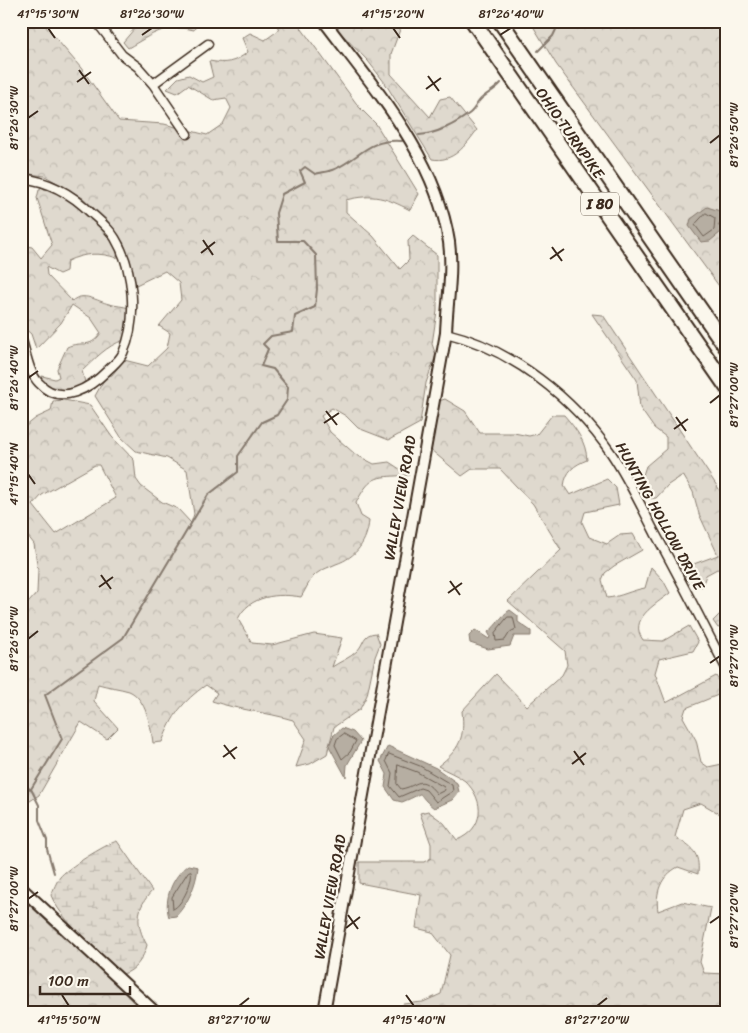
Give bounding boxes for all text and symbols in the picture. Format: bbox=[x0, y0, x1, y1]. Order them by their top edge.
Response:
text: 41°15'30"N bbox=[17, 3, 80, 25]
text: 81°26'30"W bbox=[120, 3, 185, 25]
text: 41°15'20"N bbox=[362, 3, 425, 25]
text: 81°26'40"W bbox=[478, 3, 544, 25]
street label: OHIO TURNPIKE bbox=[529, 82, 612, 185]
text: 81°26'30"W bbox=[3, 85, 25, 150]
text: 81°26'50"W bbox=[723, 102, 745, 167]
road number: I 80 bbox=[581, 192, 619, 215]
text: 81°26'40"W bbox=[3, 345, 25, 411]
text: 81°27'00"W bbox=[723, 362, 745, 428]
street label: VALLEY VIEW ROAD bbox=[376, 434, 424, 562]
street label: HUNTING HOLLOW DRIVE bbox=[608, 437, 713, 597]
text: 41°15'40"N bbox=[3, 442, 25, 506]
text: 81°26'50"W bbox=[3, 606, 25, 671]
text: 81°27'10"W bbox=[723, 624, 745, 687]
street label: VALLEY VIEW ROAD bbox=[306, 833, 354, 961]
text: 81°27'00"W bbox=[3, 866, 25, 932]
text: 81°27'20"W bbox=[723, 883, 745, 948]
scale bar bbox=[40, 963, 130, 995]
text: 100 m bbox=[48, 968, 89, 994]
text: 41°15'50"N bbox=[38, 1009, 101, 1031]
text: 81°27'10"W bbox=[208, 1009, 271, 1031]
text: 41°15'40"N bbox=[382, 1009, 446, 1031]
text: 81°27'20"W bbox=[565, 1009, 630, 1031]

